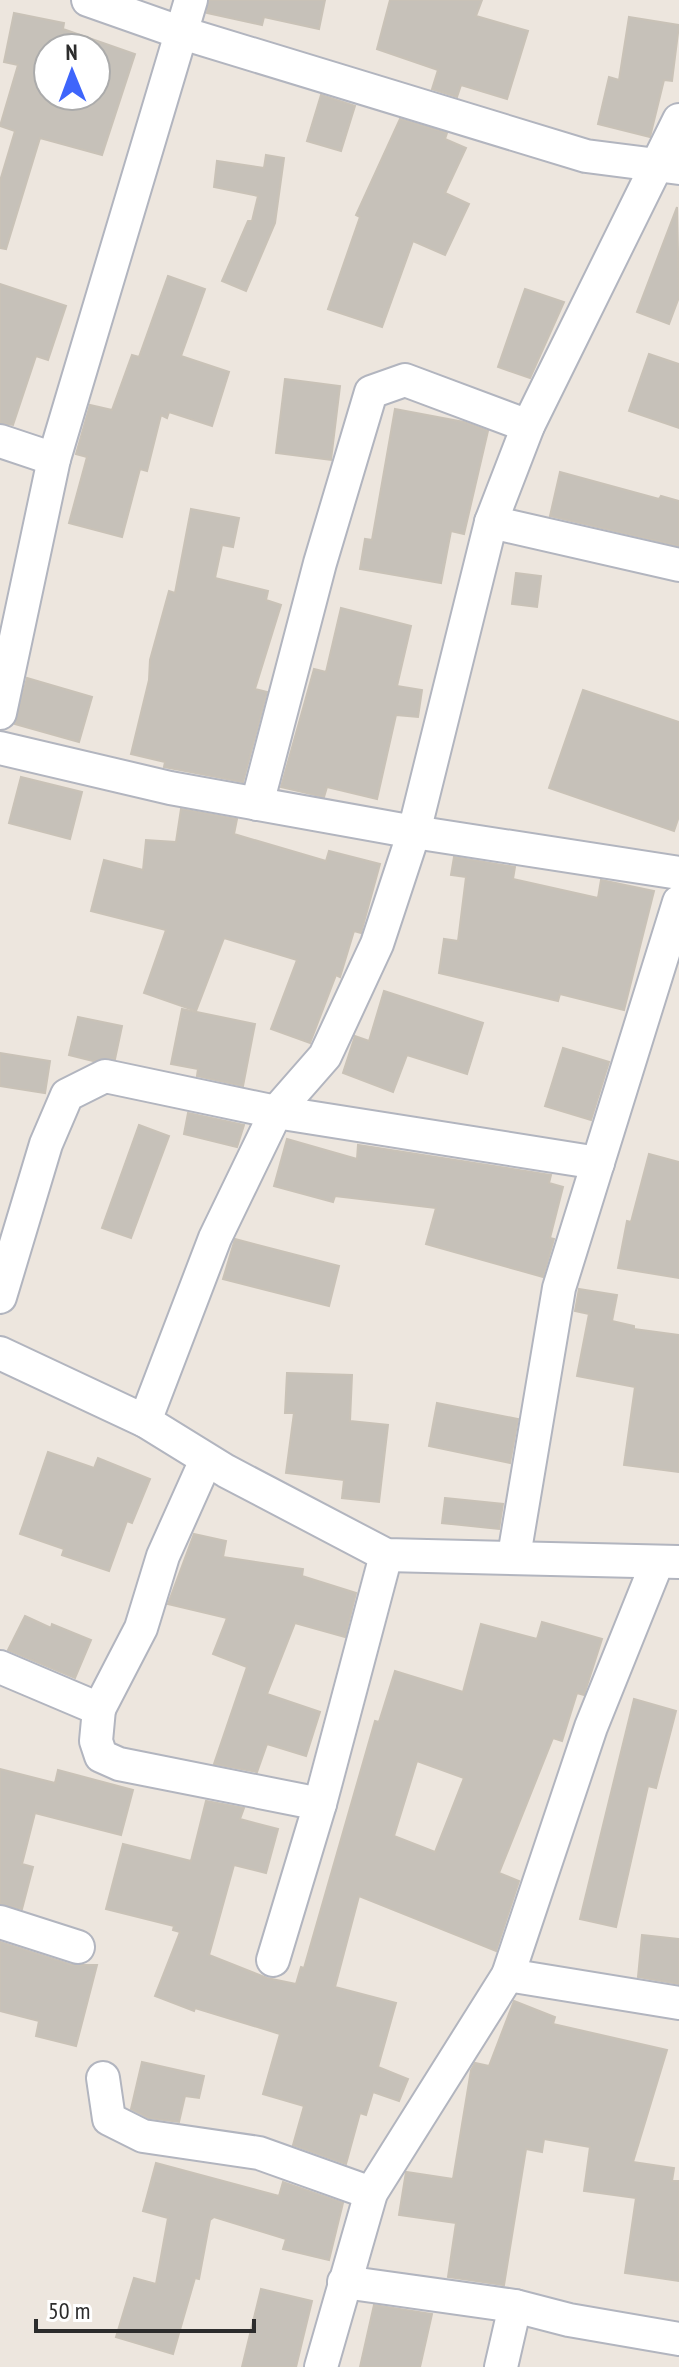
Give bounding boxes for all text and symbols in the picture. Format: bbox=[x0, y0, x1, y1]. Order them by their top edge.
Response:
north arrow bbox=[32, 32, 112, 112]
text: N bbox=[65, 38, 78, 66]
scale bar bbox=[36, 2283, 254, 2333]
text: 50 m bbox=[48, 2295, 90, 2326]

